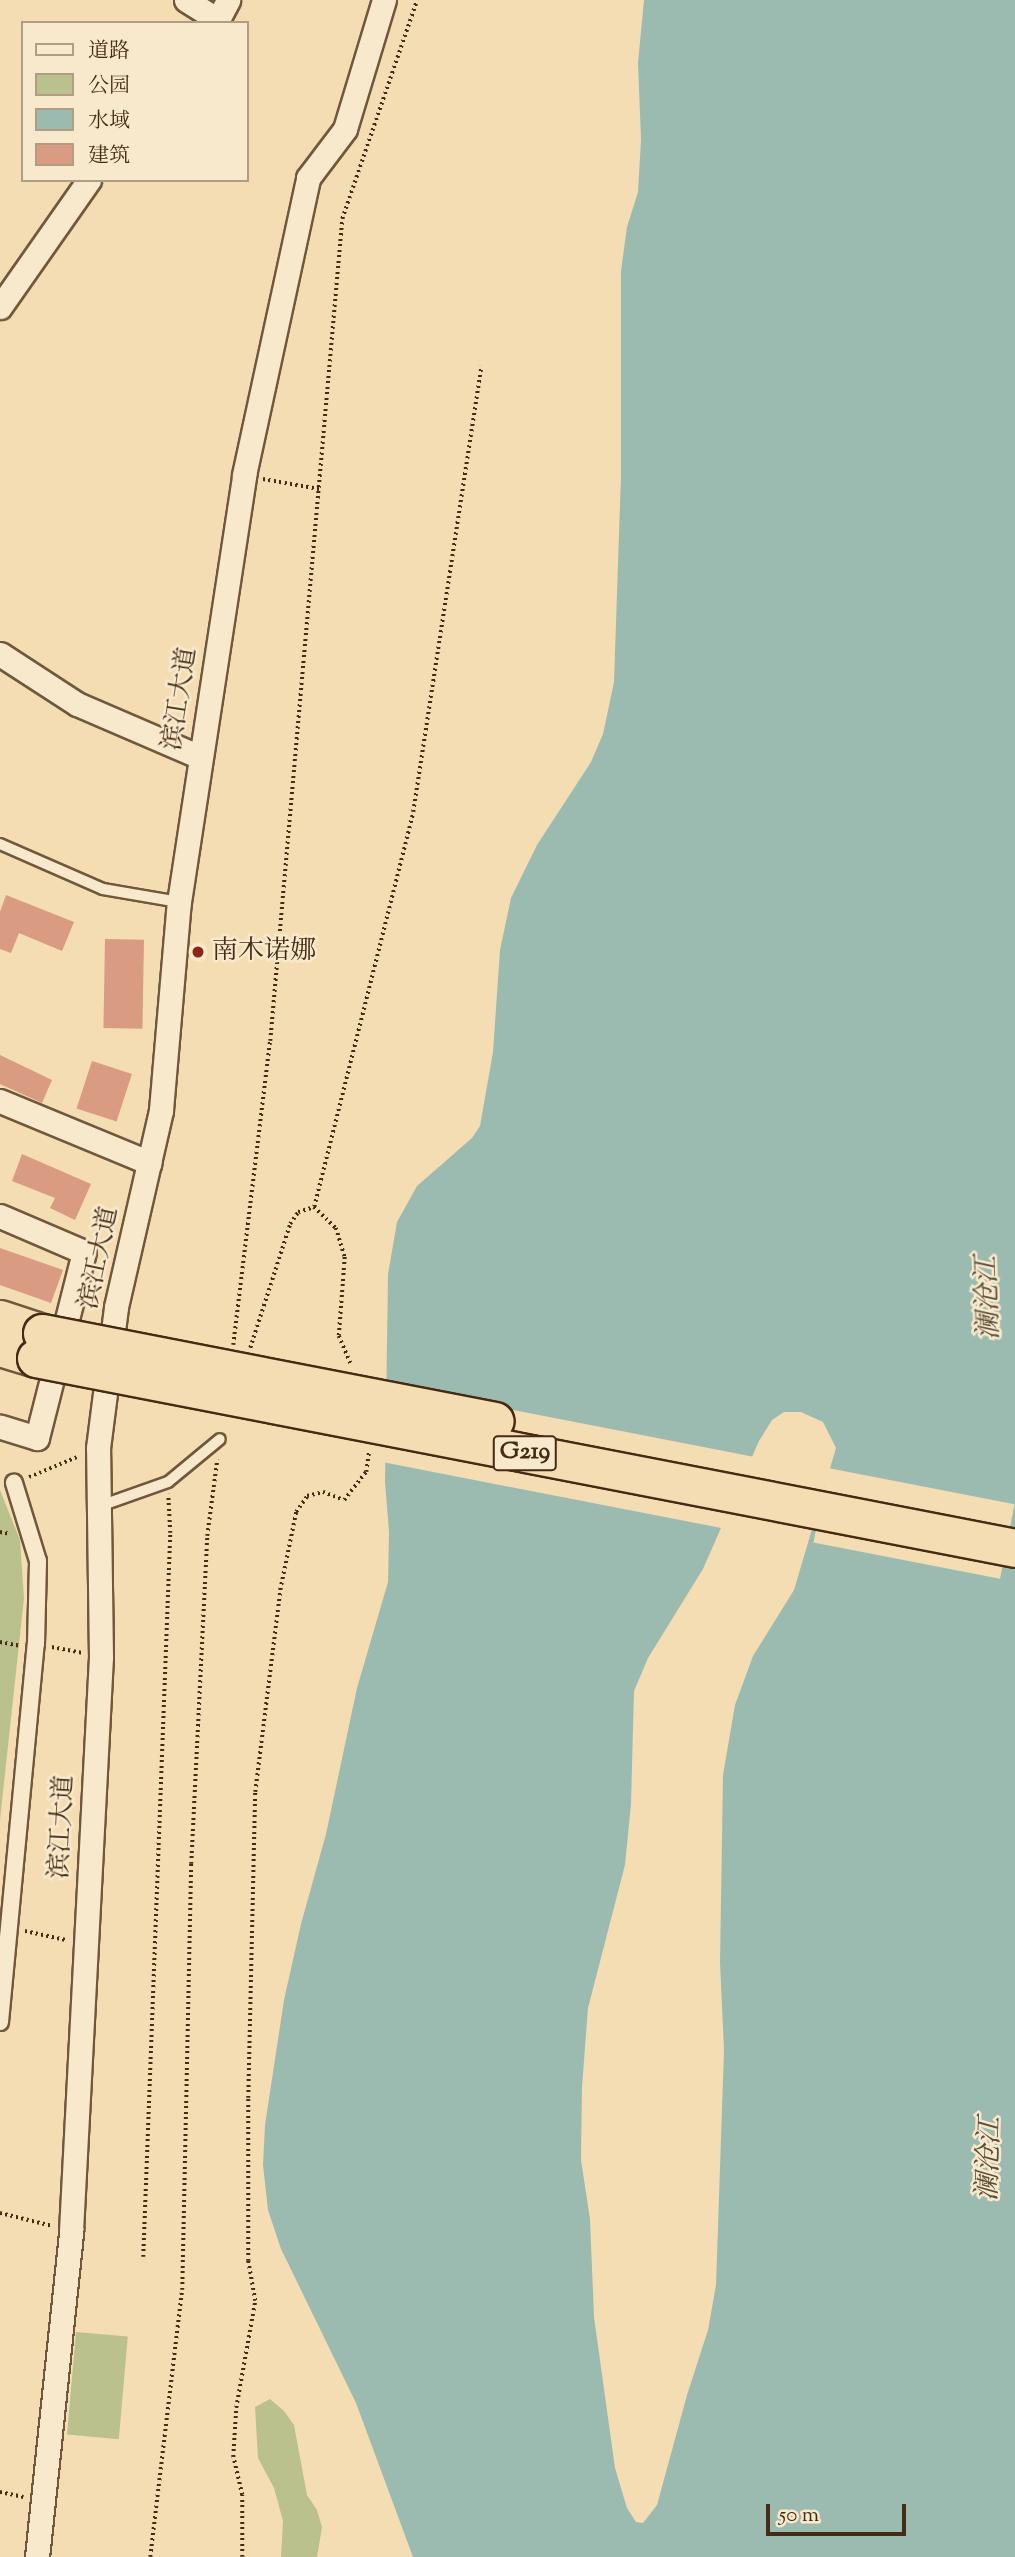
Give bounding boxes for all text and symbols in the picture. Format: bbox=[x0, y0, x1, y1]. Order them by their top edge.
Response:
legend bbox=[21, 21, 248, 182]
text: 道路 bbox=[88, 37, 130, 67]
text: 公园 bbox=[88, 72, 130, 102]
text: 水域 bbox=[88, 107, 130, 137]
text: 建筑 bbox=[88, 142, 130, 172]
street label: 滨江大道 bbox=[157, 645, 205, 753]
place label: 南木诺娜 bbox=[212, 936, 316, 968]
marker: 南木诺娜 bbox=[190, 944, 206, 960]
street label: 滨江大道 bbox=[74, 1204, 126, 1312]
water label: 澜沧江 bbox=[971, 1255, 1007, 1341]
road number: G219 bbox=[492, 1433, 558, 1474]
street label: 滨江大道 bbox=[45, 1774, 81, 1880]
water label: 澜沧江 bbox=[972, 2116, 1008, 2202]
scale bar bbox=[770, 2490, 910, 2534]
text: 50 m bbox=[779, 2501, 819, 2531]

